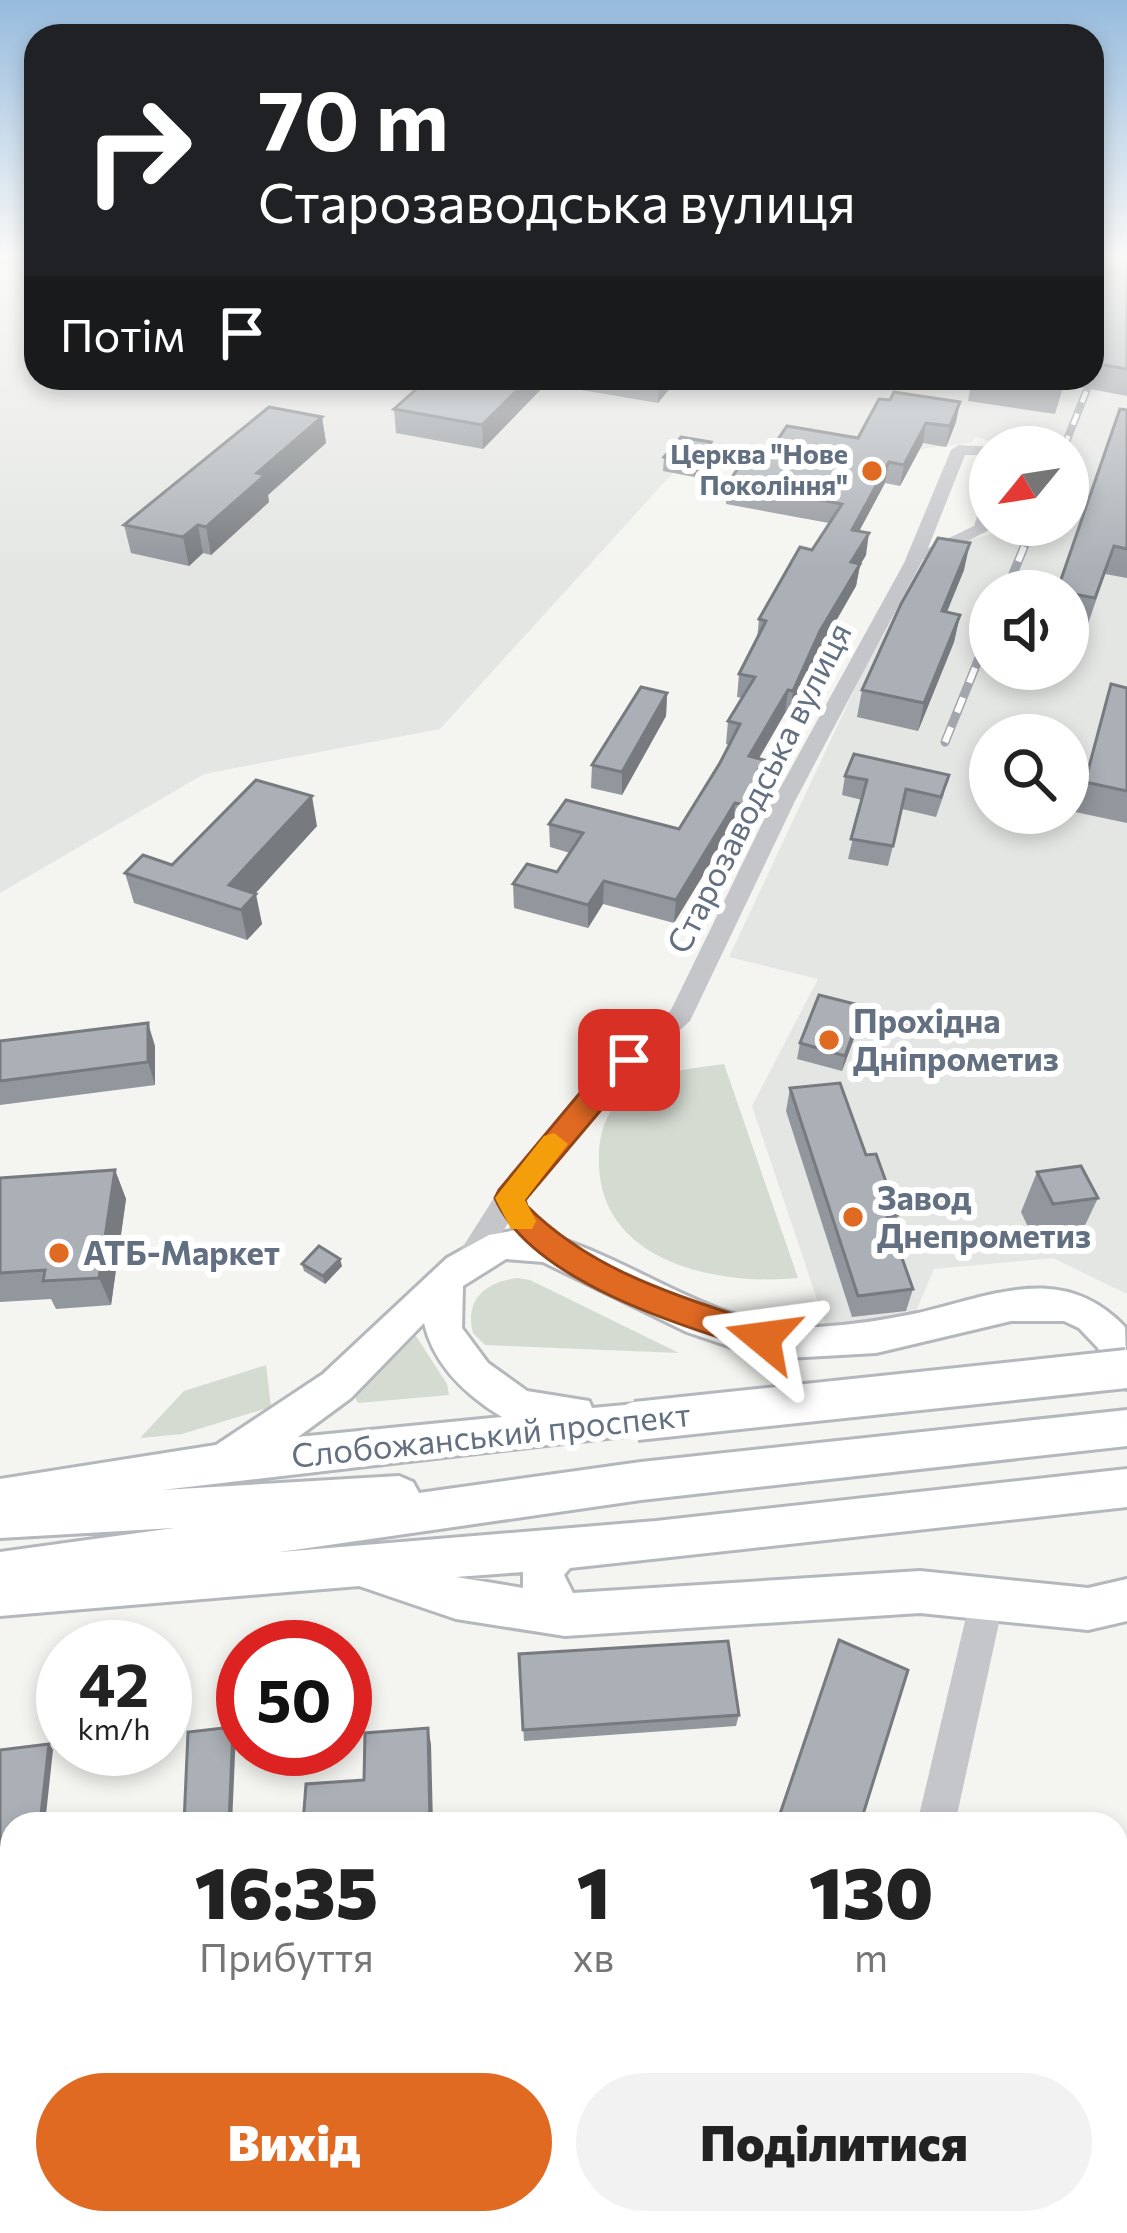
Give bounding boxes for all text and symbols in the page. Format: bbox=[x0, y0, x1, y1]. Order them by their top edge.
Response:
text: 70 m bbox=[258, 66, 449, 168]
icon: right bbox=[60, 72, 216, 228]
text: Старозаводська вулиця bbox=[258, 168, 856, 234]
icon: arrive bbox=[209, 300, 275, 366]
text: Потім bbox=[60, 306, 185, 361]
north arrow bbox=[969, 426, 1089, 546]
map controls bbox=[969, 426, 1089, 834]
place label: Церква "Нове Покоління" bbox=[670, 437, 848, 501]
marker: Церква "Нове Покоління" bbox=[859, 458, 885, 484]
button: sound bbox=[969, 570, 1089, 690]
street label: Старозаводська вулиця bbox=[656, 615, 859, 959]
button: search bbox=[969, 714, 1089, 834]
place label: Прохідна Дніпрометиз bbox=[853, 999, 1059, 1078]
pin bbox=[578, 1009, 680, 1111]
icon: arrive bbox=[596, 1027, 662, 1093]
marker: Прохідна Дніпрометиз bbox=[816, 1027, 842, 1053]
place label: Завод Днепрометиз bbox=[877, 1176, 1091, 1255]
marker: Завод Днепрометиз bbox=[840, 1204, 866, 1230]
place label: АТБ-Маркет bbox=[83, 1231, 280, 1272]
marker: АТБ-Маркет bbox=[46, 1240, 72, 1266]
position arrow bbox=[700, 1275, 826, 1401]
street label: Слобожанський проспект bbox=[289, 1392, 692, 1475]
speed limit sign: 50 bbox=[216, 1620, 372, 1776]
text: 42 bbox=[79, 1646, 149, 1719]
text: km/h bbox=[78, 1709, 150, 1746]
text: 16:35 bbox=[195, 1846, 378, 1934]
text: 1 bbox=[577, 1846, 610, 1934]
text: 130 bbox=[809, 1846, 933, 1934]
text: Прибуття bbox=[199, 1932, 374, 1980]
text: хв bbox=[573, 1932, 614, 1980]
text: m bbox=[854, 1932, 888, 1980]
button: Вихід bbox=[36, 2073, 552, 2211]
button: Поділитися bbox=[576, 2073, 1092, 2211]

